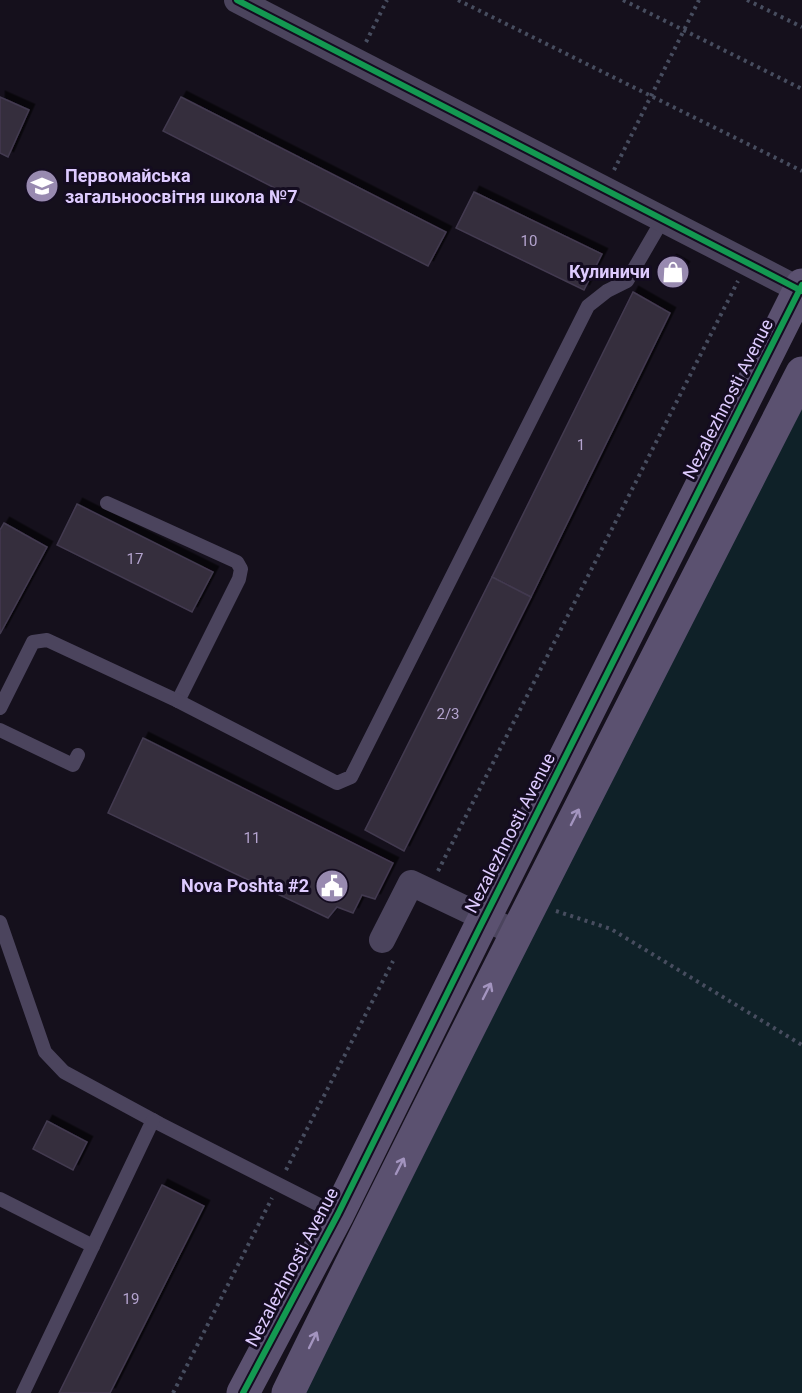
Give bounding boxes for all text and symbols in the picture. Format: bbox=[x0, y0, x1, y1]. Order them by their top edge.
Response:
place label: Первомайська загальноосвітня школа №7 bbox=[65, 165, 298, 207]
school or university icon: Первомайська загальноосвітня школа №7 bbox=[24, 168, 60, 204]
house number: 10 bbox=[521, 232, 537, 250]
shop icon: Кулиничи bbox=[655, 254, 691, 290]
place label: Кулиничи bbox=[569, 261, 650, 282]
street label: Nezalezhnosti Avenue bbox=[678, 315, 777, 482]
house number: 1 bbox=[577, 436, 585, 454]
house number: 17 bbox=[127, 550, 143, 568]
house number: 2/3 bbox=[436, 705, 460, 723]
street label: Nezalezhnosti Avenue bbox=[460, 749, 559, 916]
one-way arrow bbox=[570, 809, 581, 827]
house number: 11 bbox=[244, 829, 260, 847]
public building icon: Nova Poshta #2 bbox=[314, 868, 350, 904]
place label: Nova Poshta #2 bbox=[181, 875, 309, 896]
one-way arrow bbox=[482, 983, 493, 1001]
one-way arrow bbox=[394, 1157, 406, 1175]
street label: Nezalezhnosti Avenue bbox=[241, 1184, 342, 1350]
house number: 19 bbox=[123, 1290, 139, 1308]
one-way arrow bbox=[308, 1332, 320, 1350]

